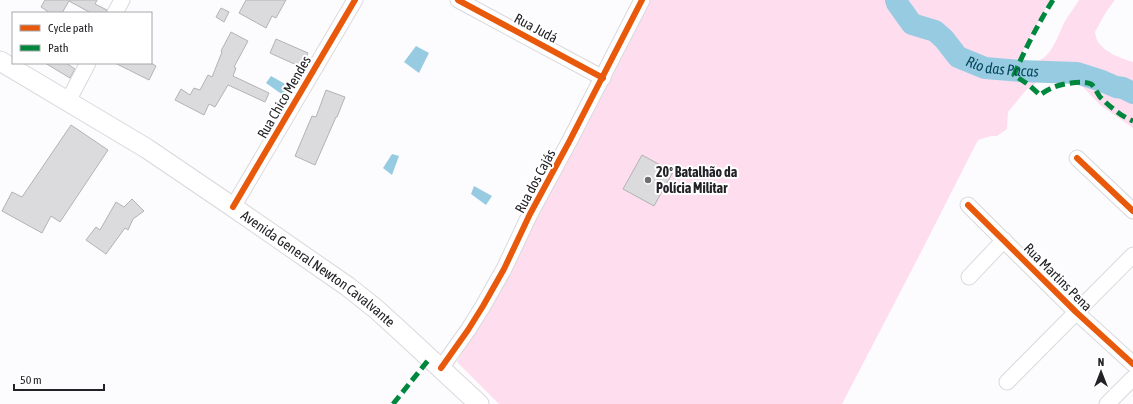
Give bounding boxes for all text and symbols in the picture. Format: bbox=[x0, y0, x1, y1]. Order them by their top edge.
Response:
street label: Rua Judá bbox=[512, 10, 560, 46]
legend bbox=[12, 12, 152, 64]
text: Cycle path bbox=[48, 21, 93, 35]
text: Path bbox=[48, 41, 69, 55]
water label: Rio das Pacas bbox=[964, 52, 1039, 80]
street label: Rua Chico Mendes bbox=[254, 53, 314, 141]
street label: Rua dos Cajás bbox=[512, 146, 558, 216]
place label: 20º Batalhão da Polícia Militar bbox=[656, 164, 738, 196]
marker: 20º Batalhão da Polícia Militar bbox=[643, 175, 653, 185]
street label: Avenida General Newton Cavalvante bbox=[238, 207, 398, 330]
street label: Rua Martins Pena bbox=[1021, 240, 1095, 314]
north arrow bbox=[1081, 352, 1121, 392]
text: N bbox=[1098, 356, 1104, 368]
scale bar bbox=[14, 366, 104, 392]
text: 50 m bbox=[20, 373, 42, 387]

